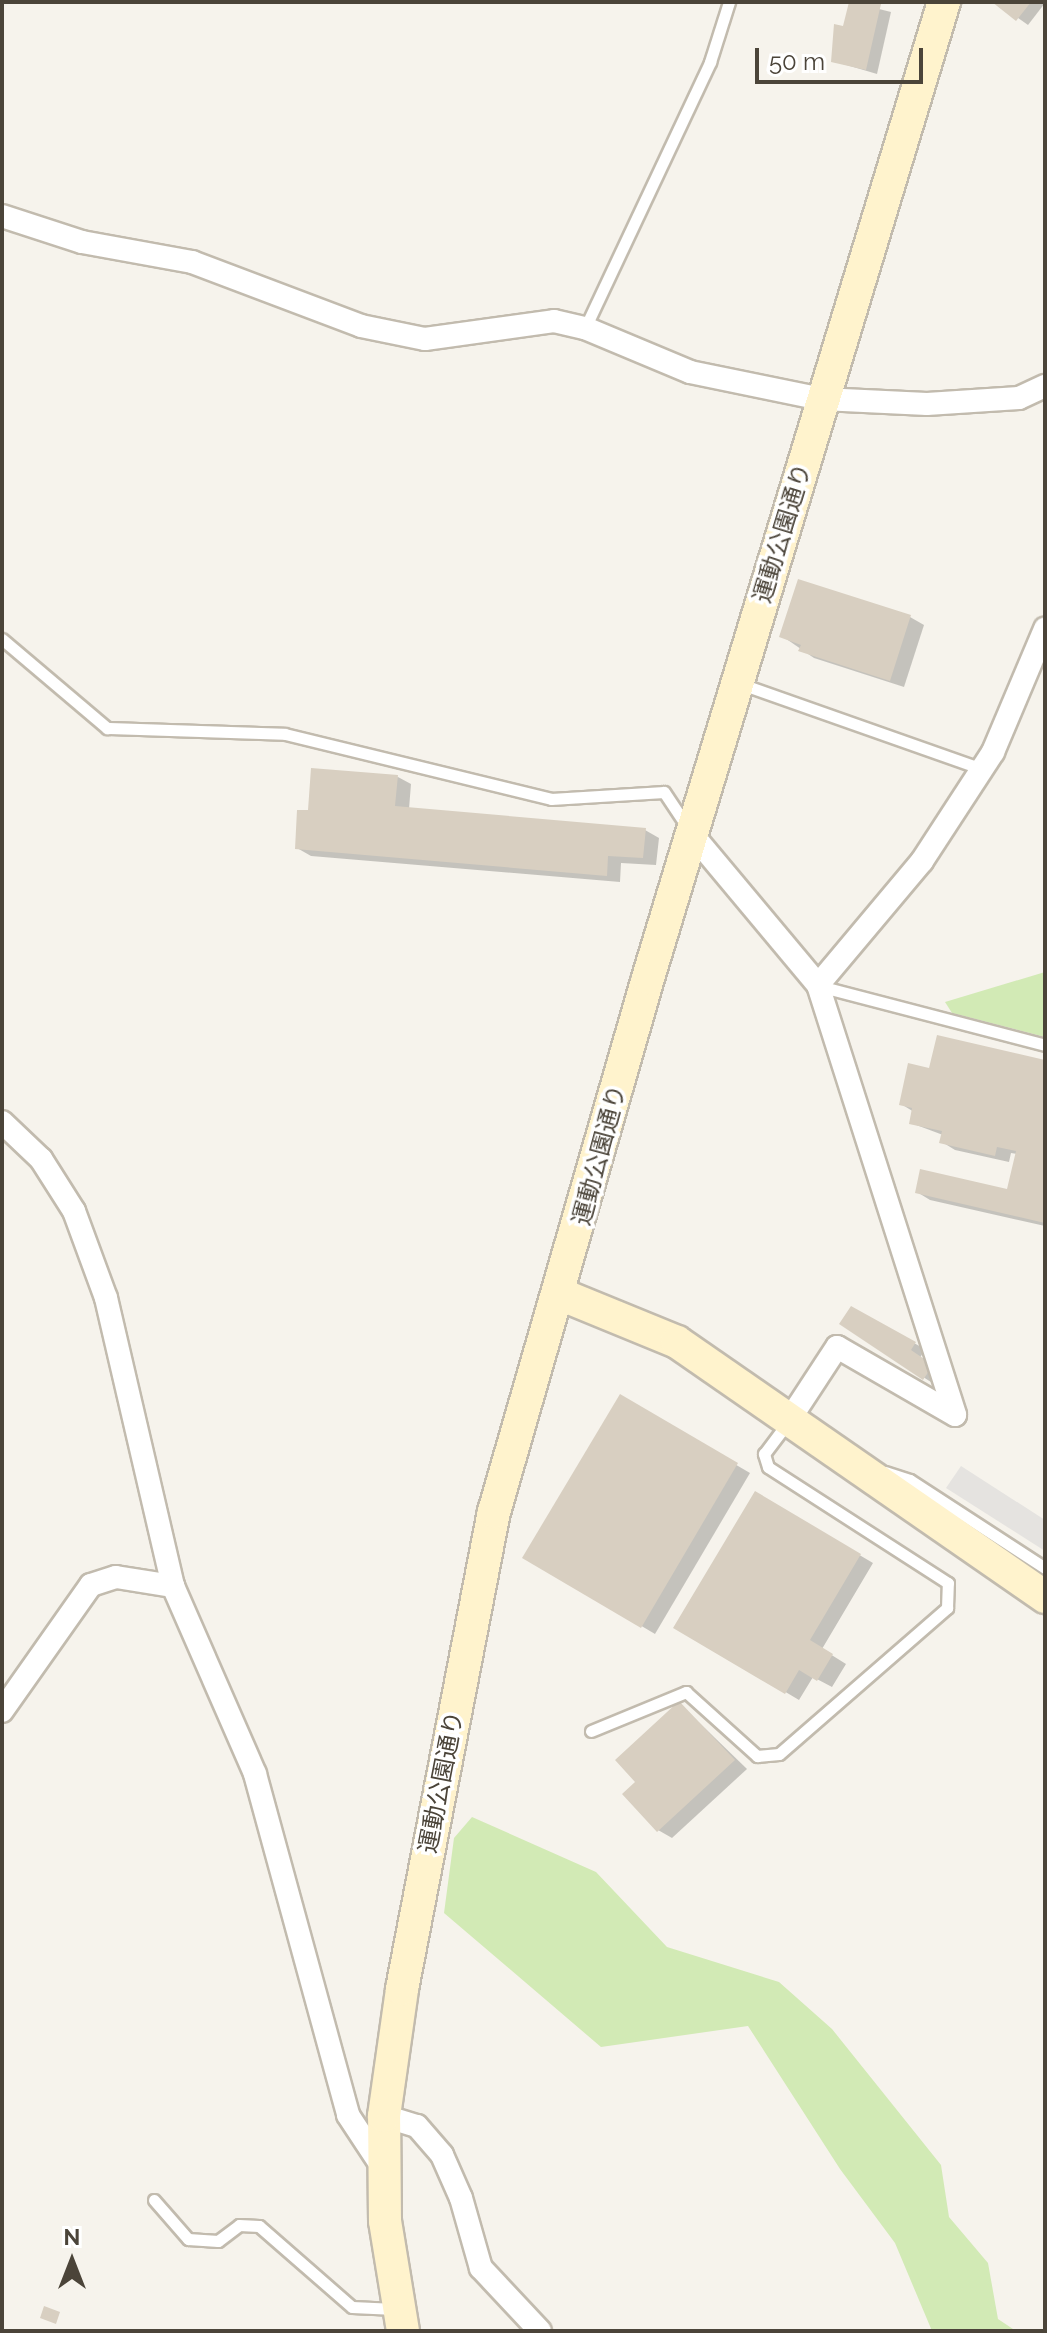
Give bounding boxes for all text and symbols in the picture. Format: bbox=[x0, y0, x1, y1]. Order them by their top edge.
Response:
scale bar bbox=[759, 32, 927, 82]
text: 50 m bbox=[769, 47, 825, 76]
street label: 運動公園通り bbox=[747, 460, 817, 606]
street label: 運動公園通り bbox=[566, 1082, 632, 1228]
street label: 運動公園通り bbox=[413, 1709, 469, 1855]
north arrow bbox=[32, 2221, 112, 2301]
text: N bbox=[64, 2224, 80, 2250]

